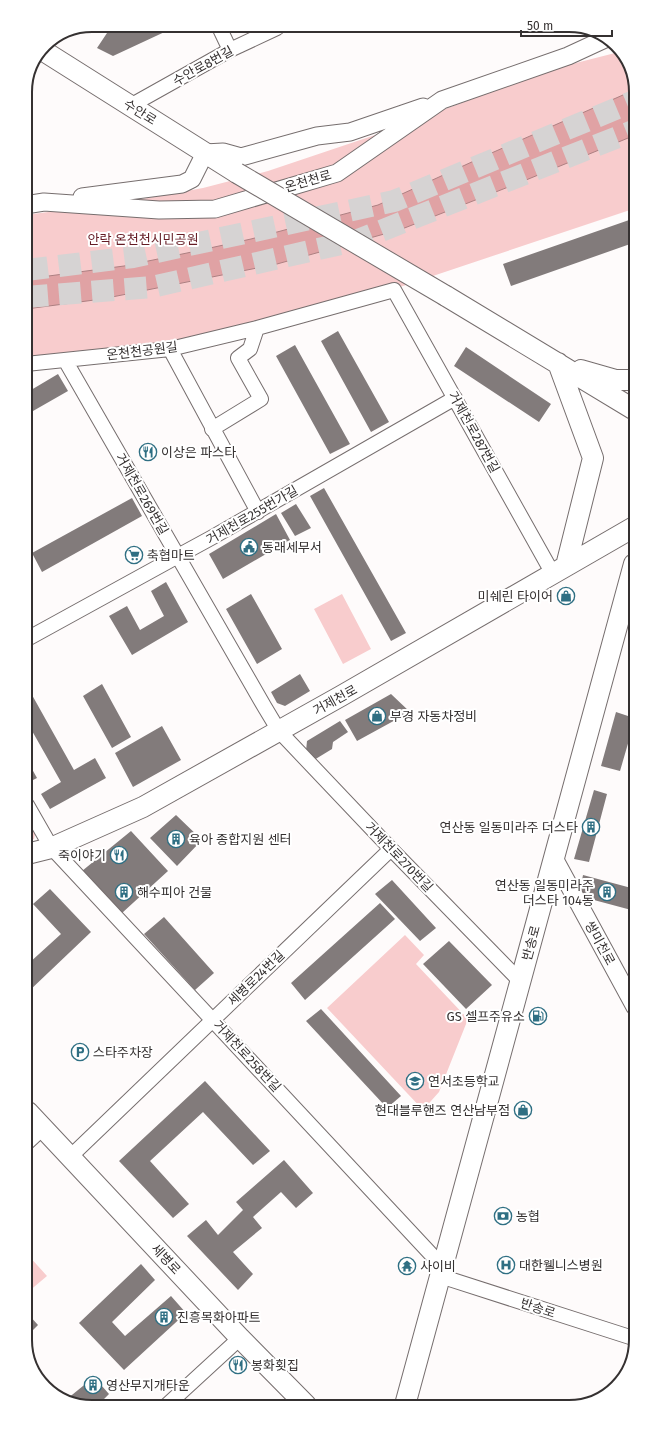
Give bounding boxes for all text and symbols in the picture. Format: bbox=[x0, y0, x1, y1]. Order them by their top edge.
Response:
scale bar bbox=[521, 12, 612, 38]
text: 50 m bbox=[527, 19, 553, 33]
street label: 수안로8번길 bbox=[170, 43, 236, 89]
street label: 수안로 bbox=[121, 96, 159, 128]
street label: 온천천로 bbox=[283, 167, 333, 195]
park label: 안락 온천천시민공원 bbox=[87, 232, 199, 247]
street label: 온천천공원길 bbox=[105, 339, 179, 363]
street label: 거제천로287번길 bbox=[445, 389, 503, 475]
restaurant icon: 이상은 파스타 bbox=[138, 442, 158, 462]
place label: 이상은 파스타 bbox=[161, 445, 236, 460]
street label: 거제천로269번길 bbox=[113, 451, 171, 537]
street label: 거제천로255번가길 bbox=[204, 483, 300, 547]
public building icon: 동래세무서 bbox=[239, 537, 259, 557]
place label: 동래세무서 bbox=[262, 540, 322, 555]
supermarket icon: 축협마트 bbox=[124, 545, 144, 565]
place label: 축협마트 bbox=[147, 548, 195, 563]
shop icon: 미쉐린 타이어 bbox=[556, 586, 576, 606]
place label: 미쉐린 타이어 bbox=[478, 589, 553, 604]
street label: 거제천로 bbox=[310, 682, 360, 718]
shop icon: 부경 자동차정비 bbox=[367, 706, 387, 726]
place label: 부경 자동차정비 bbox=[390, 709, 477, 724]
building icon: 연산동 일동미라주 더스타 bbox=[581, 817, 601, 837]
street label: 거제천로270번길 bbox=[362, 819, 436, 895]
place label: 연산동 일동미라주 더스타 bbox=[440, 820, 578, 835]
building icon: 육아 종합지원 센터 bbox=[166, 829, 186, 849]
place label: 육아 종합지원 센터 bbox=[189, 832, 292, 847]
restaurant icon: 죽이야기 bbox=[109, 845, 129, 865]
place label: 죽이야기 bbox=[58, 848, 106, 863]
place label: 연산동 일동미라주 더스타 104동 bbox=[495, 878, 594, 908]
building icon: 해수피아 건물 bbox=[114, 882, 134, 902]
building icon: 연산동 일동미라주 더스타 104동 bbox=[597, 882, 617, 902]
place label: 해수피아 건물 bbox=[137, 885, 212, 900]
street label: 쌍미천로 bbox=[582, 918, 618, 968]
street label: 반송로 bbox=[519, 924, 543, 962]
street label: 세병로24번길 bbox=[225, 947, 287, 1009]
fuel station icon: GS 셀프주유소 bbox=[528, 1006, 548, 1026]
place label: GS 셀프주유소 bbox=[446, 1009, 525, 1024]
street label: 거제천로258번길 bbox=[210, 1017, 284, 1095]
parking icon: 스타주차장 bbox=[70, 1042, 90, 1062]
place label: 스타주차장 bbox=[93, 1045, 153, 1060]
school or university icon: 연서초등학교 bbox=[405, 1071, 425, 1091]
place label: 연서초등학교 bbox=[428, 1074, 500, 1089]
shop icon: 현대블루핸즈 연산남부점 bbox=[513, 1100, 533, 1120]
place label: 현대블루핸즈 연산남부점 bbox=[375, 1103, 510, 1118]
bank icon: 농협 bbox=[493, 1206, 513, 1226]
place label: 농협 bbox=[516, 1209, 540, 1224]
street label: 세병로 bbox=[148, 1241, 184, 1277]
hospital icon: 대한웰니스병원 bbox=[496, 1255, 516, 1275]
temple icon: 사이비 bbox=[397, 1256, 417, 1276]
place label: 대한웰니스병원 bbox=[519, 1258, 603, 1273]
place label: 사이비 bbox=[420, 1259, 456, 1274]
street label: 반송로 bbox=[519, 1295, 557, 1321]
building icon: 진흥목화아파트 bbox=[154, 1307, 174, 1327]
place label: 진흥목화아파트 bbox=[177, 1310, 261, 1325]
restaurant icon: 봉화횟집 bbox=[228, 1355, 248, 1375]
place label: 봉화횟집 bbox=[251, 1358, 299, 1373]
building icon: 영산무지개타운 bbox=[83, 1375, 103, 1395]
place label: 영산무지개타운 bbox=[106, 1378, 190, 1393]

